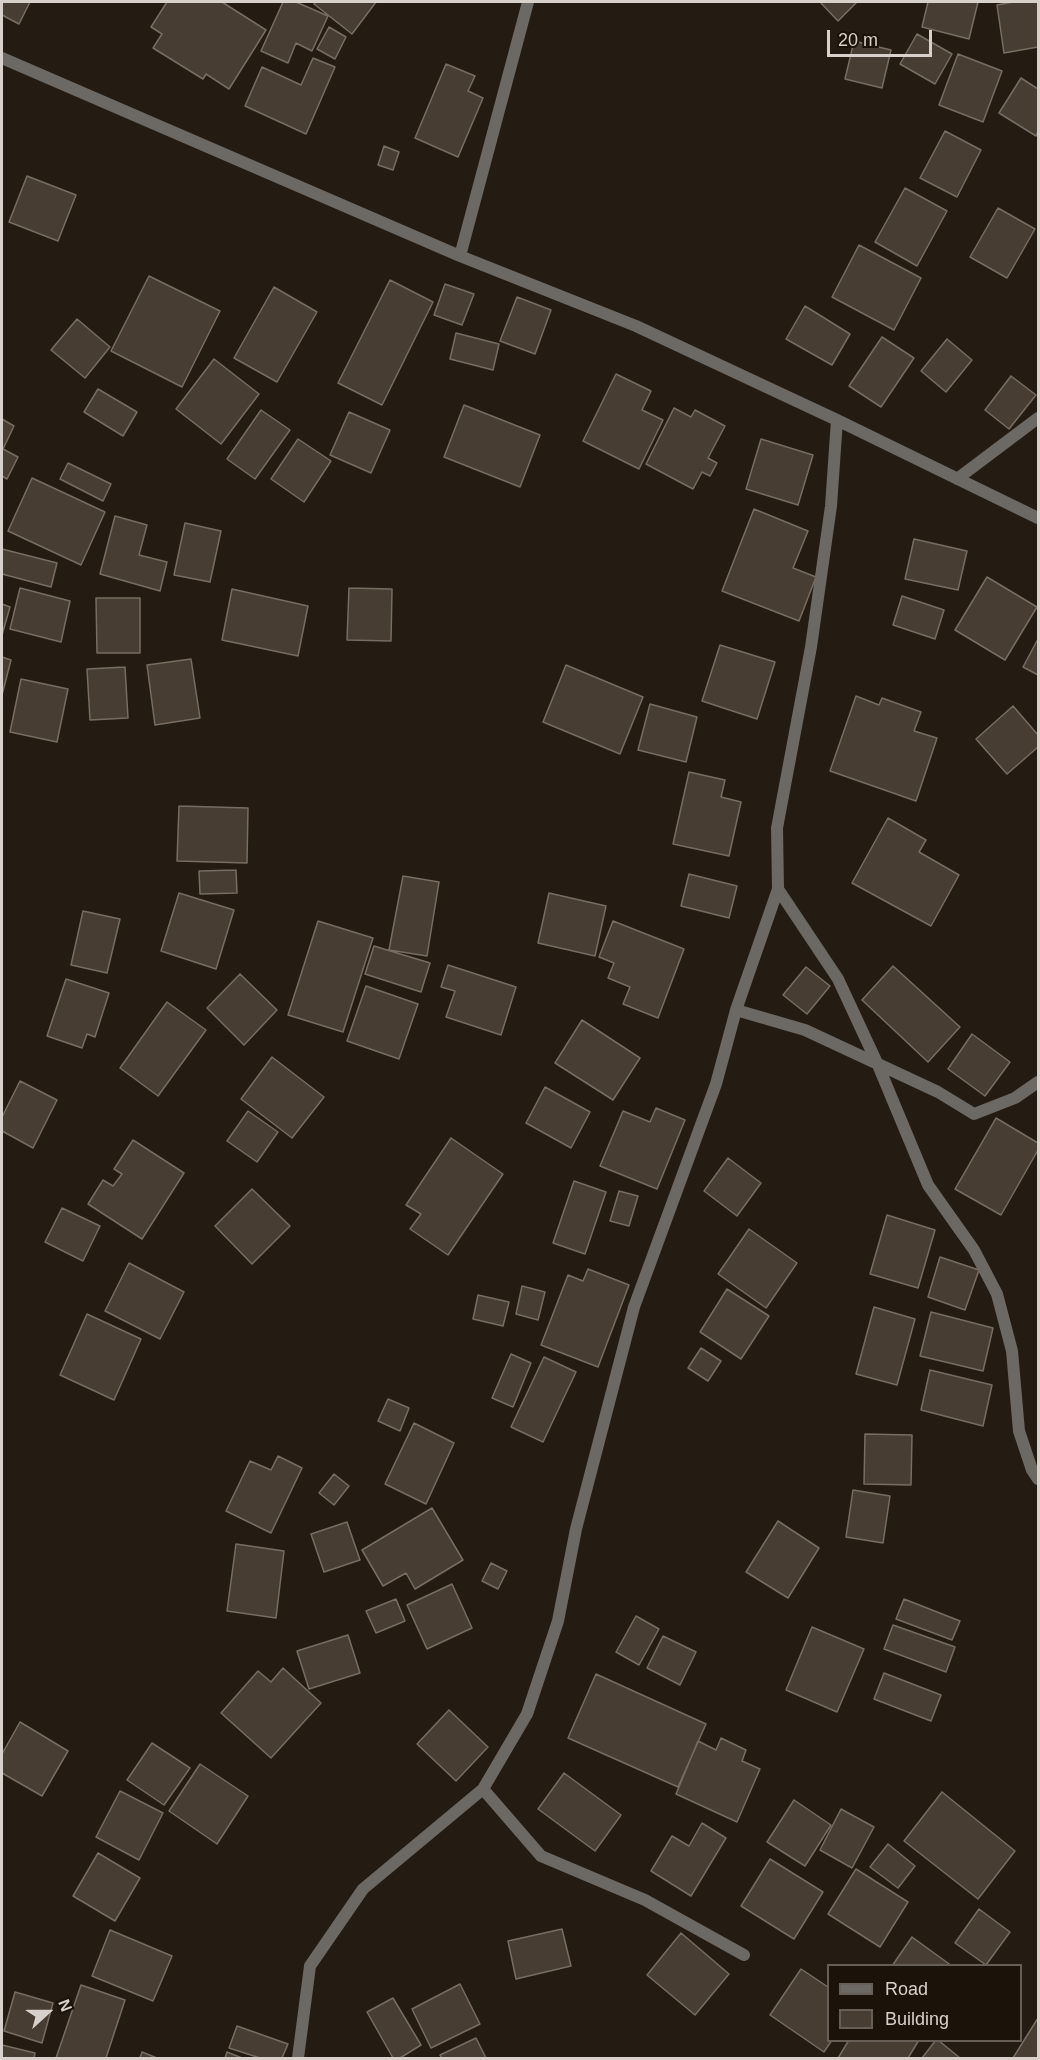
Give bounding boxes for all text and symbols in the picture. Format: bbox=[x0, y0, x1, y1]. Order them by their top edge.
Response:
scale bar bbox=[830, 18, 935, 56]
text: 20 m bbox=[838, 30, 878, 50]
legend bbox=[827, 1964, 1022, 2042]
text: Road bbox=[885, 1979, 928, 1999]
north arrow bbox=[18, 1982, 78, 2042]
text: N bbox=[55, 1997, 75, 2014]
text: Building bbox=[885, 2009, 949, 2029]

